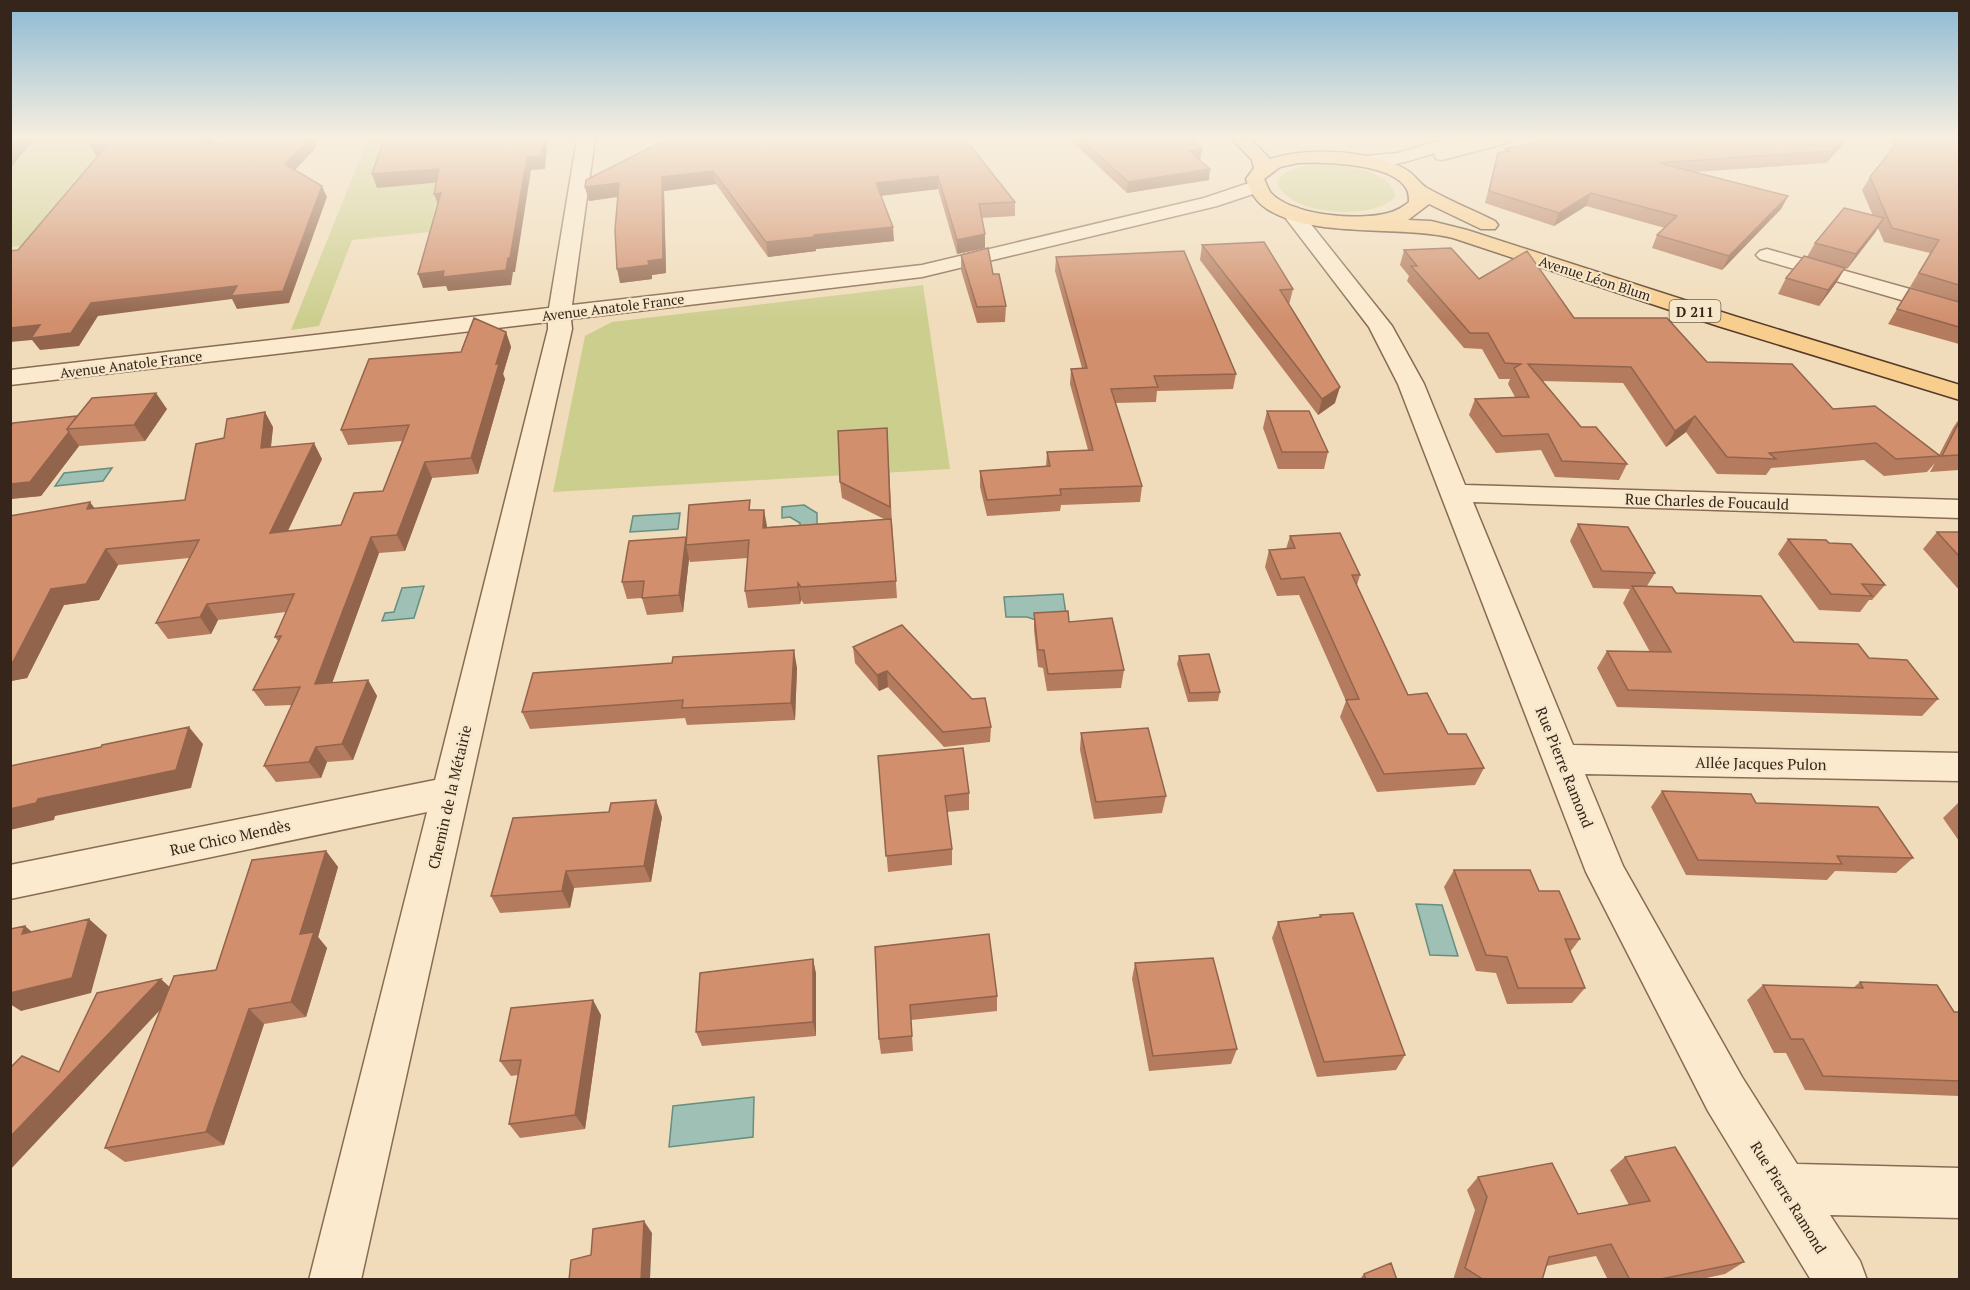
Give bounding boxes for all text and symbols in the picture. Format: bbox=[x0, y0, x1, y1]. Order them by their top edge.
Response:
street label: Avenue Léon Blum bbox=[1537, 251, 1653, 305]
street label: Avenue Anatole France bbox=[541, 289, 685, 325]
road number: D 211 bbox=[1670, 300, 1720, 322]
street label: Avenue Anatole France bbox=[59, 346, 203, 382]
street label: Rue Charles de Foucauld bbox=[1625, 488, 1789, 514]
street label: Rue Pierre Ramond bbox=[1532, 704, 1598, 830]
street label: Chemin de la Métairie bbox=[423, 723, 475, 871]
street label: Allée Jacques Pulon bbox=[1695, 752, 1827, 774]
street label: Rue Chico Mendès bbox=[168, 814, 292, 860]
street label: Rue Pierre Ramond bbox=[1746, 1137, 1832, 1257]

